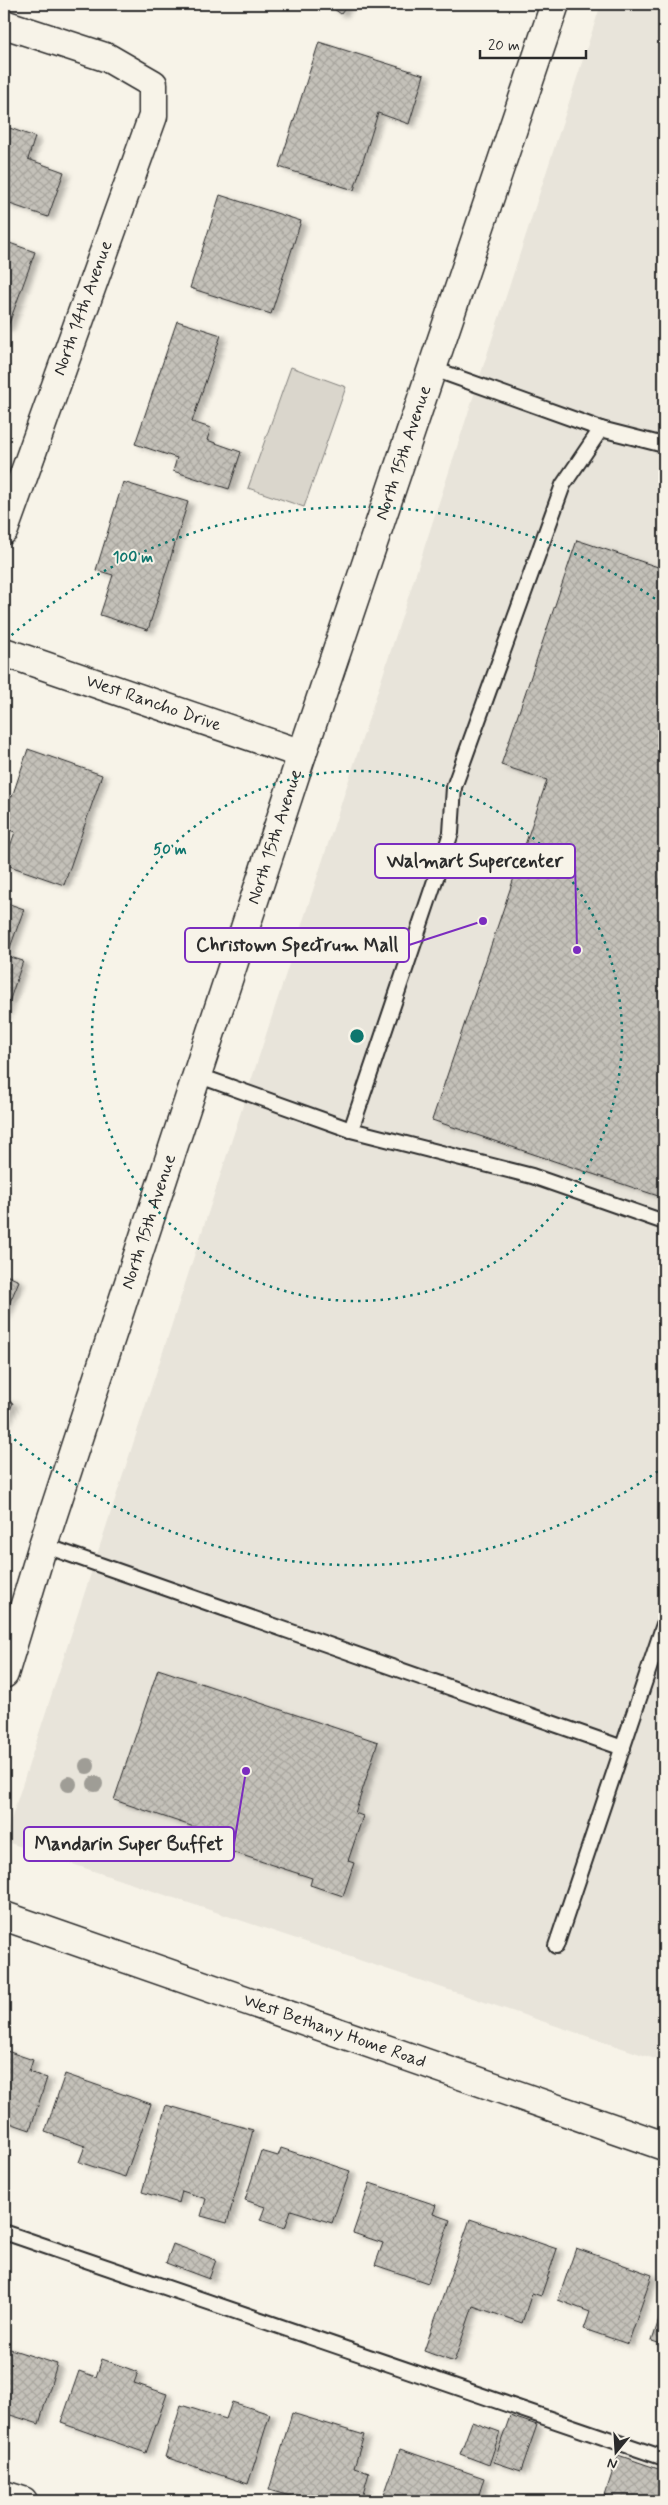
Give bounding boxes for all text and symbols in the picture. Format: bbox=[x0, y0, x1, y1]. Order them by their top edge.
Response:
scale bar bbox=[480, 28, 587, 60]
text: 20 m bbox=[488, 36, 520, 56]
street label: North 14th Avenue bbox=[47, 237, 119, 379]
street label: North 15th Avenue bbox=[370, 382, 438, 523]
text: 100 m bbox=[113, 548, 153, 568]
street label: West Rancho Drive bbox=[82, 669, 225, 738]
street label: North 15th Avenue bbox=[242, 766, 308, 907]
text: 50 m bbox=[153, 840, 187, 860]
callout: Walmart Supercenter bbox=[375, 844, 575, 878]
text: Walmart Supercenter bbox=[386, 849, 564, 874]
callout: Christown Spectrum Mall bbox=[185, 928, 409, 962]
text: Christown Spectrum Mall bbox=[196, 933, 398, 958]
centre of rings bbox=[348, 1027, 366, 1045]
street label: North 15th Avenue bbox=[116, 1151, 182, 1292]
callout: Mandarin Super Buffet bbox=[24, 1827, 234, 1861]
text: Mandarin Super Buffet bbox=[34, 1832, 224, 1857]
street label: West Bethany Home Road bbox=[240, 1988, 429, 2074]
north arrow bbox=[590, 2428, 640, 2478]
text: N bbox=[605, 2453, 620, 2473]

